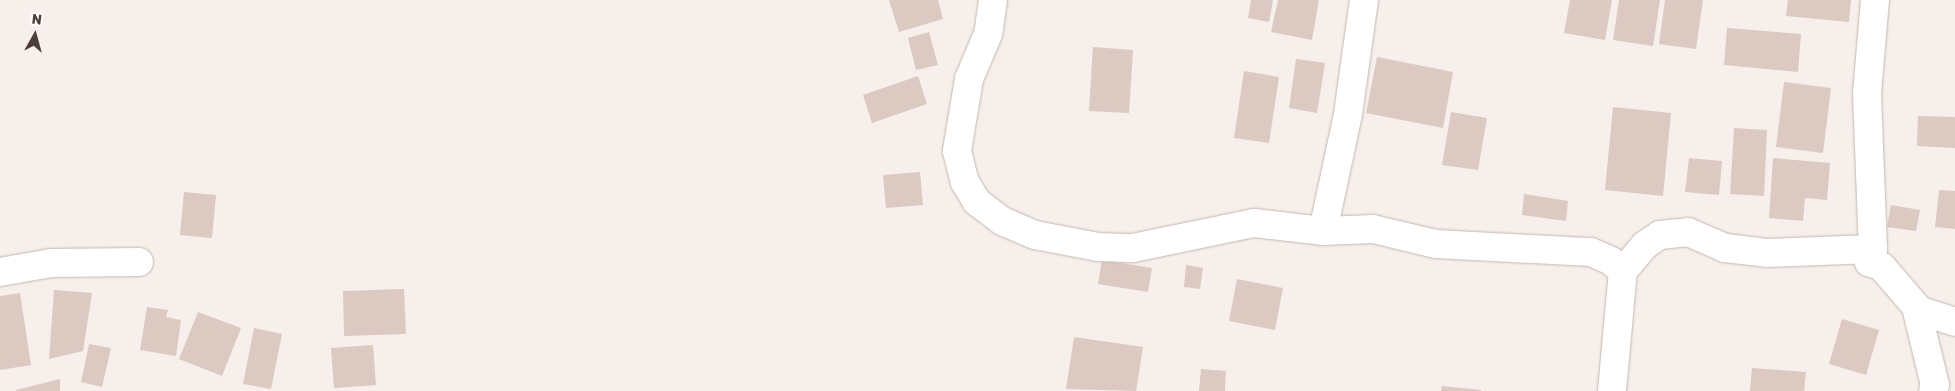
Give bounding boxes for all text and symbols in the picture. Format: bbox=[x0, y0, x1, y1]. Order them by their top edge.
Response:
north arrow bbox=[10, 10, 60, 60]
text: N bbox=[31, 11, 43, 29]

